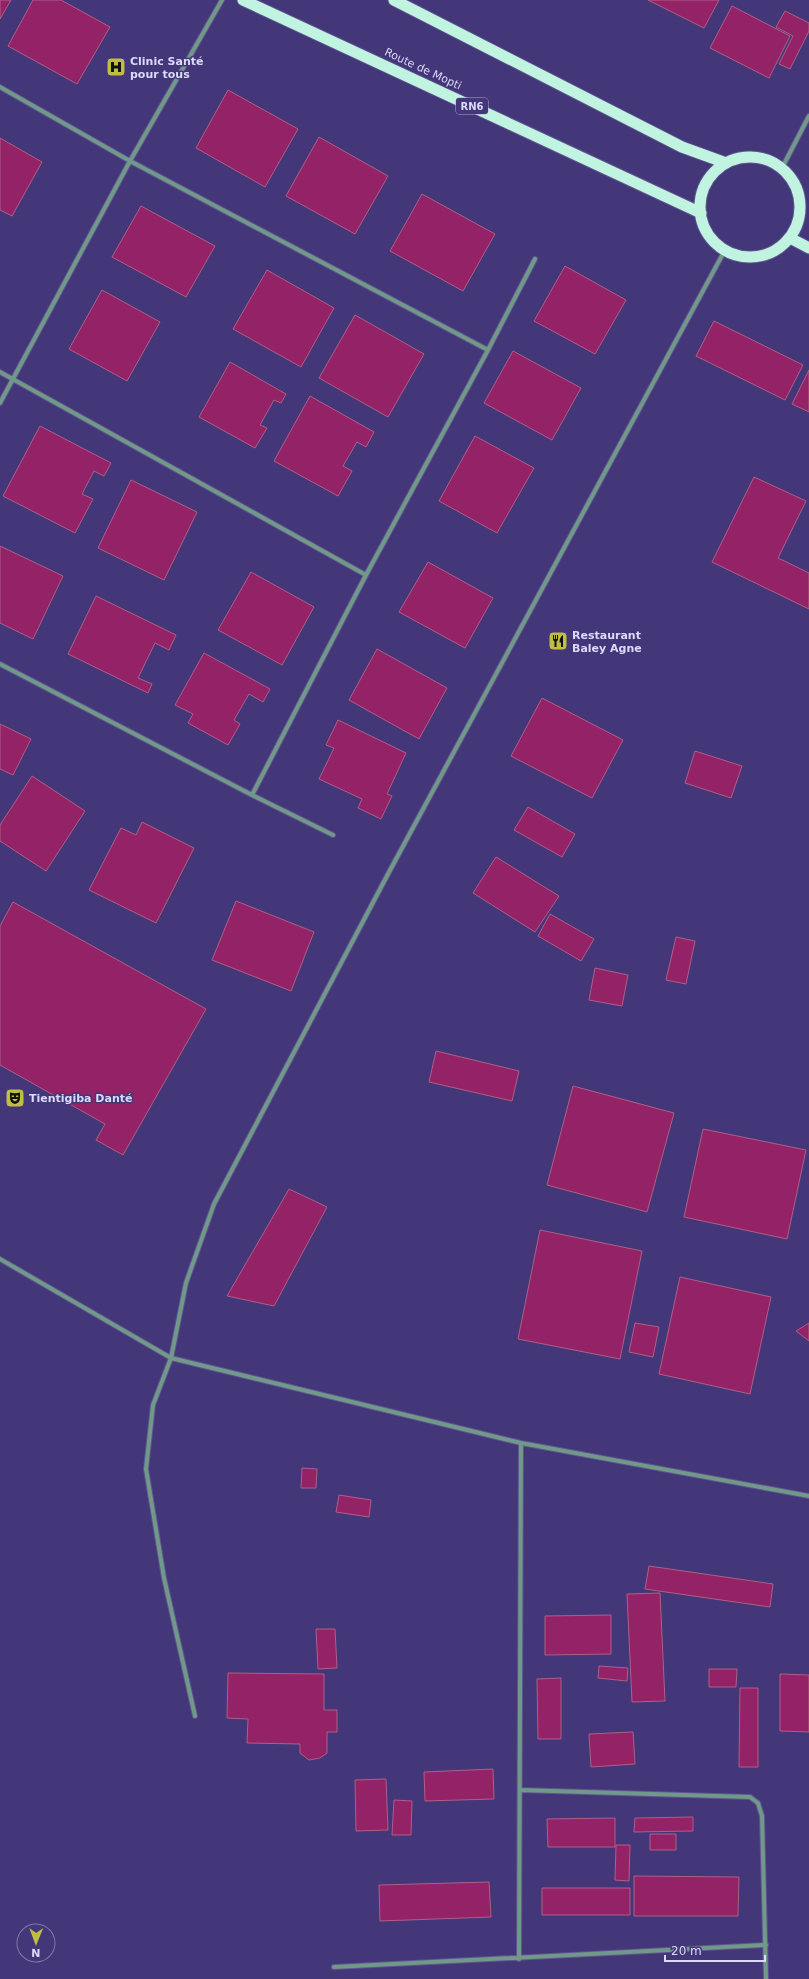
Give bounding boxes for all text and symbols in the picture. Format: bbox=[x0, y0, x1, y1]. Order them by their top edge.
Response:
street label: Route de Mopti bbox=[383, 46, 463, 92]
place label: Clinic Santé pour tous bbox=[130, 55, 203, 81]
hospital icon: Clinic Santé pour tous bbox=[105, 56, 127, 78]
road number: RN6 bbox=[456, 98, 488, 114]
place label: Restaurant Baley Agne bbox=[572, 629, 642, 655]
restaurant icon: Restaurant Baley Agne bbox=[547, 630, 569, 652]
theatre icon: Tientigiba Danté bbox=[4, 1087, 26, 1109]
place label: Tientigiba Danté bbox=[29, 1092, 132, 1105]
north arrow bbox=[16, 1923, 56, 1963]
scale bar bbox=[665, 1937, 765, 1963]
text: 20 m bbox=[671, 1944, 702, 1958]
text: N bbox=[31, 1946, 41, 1959]

